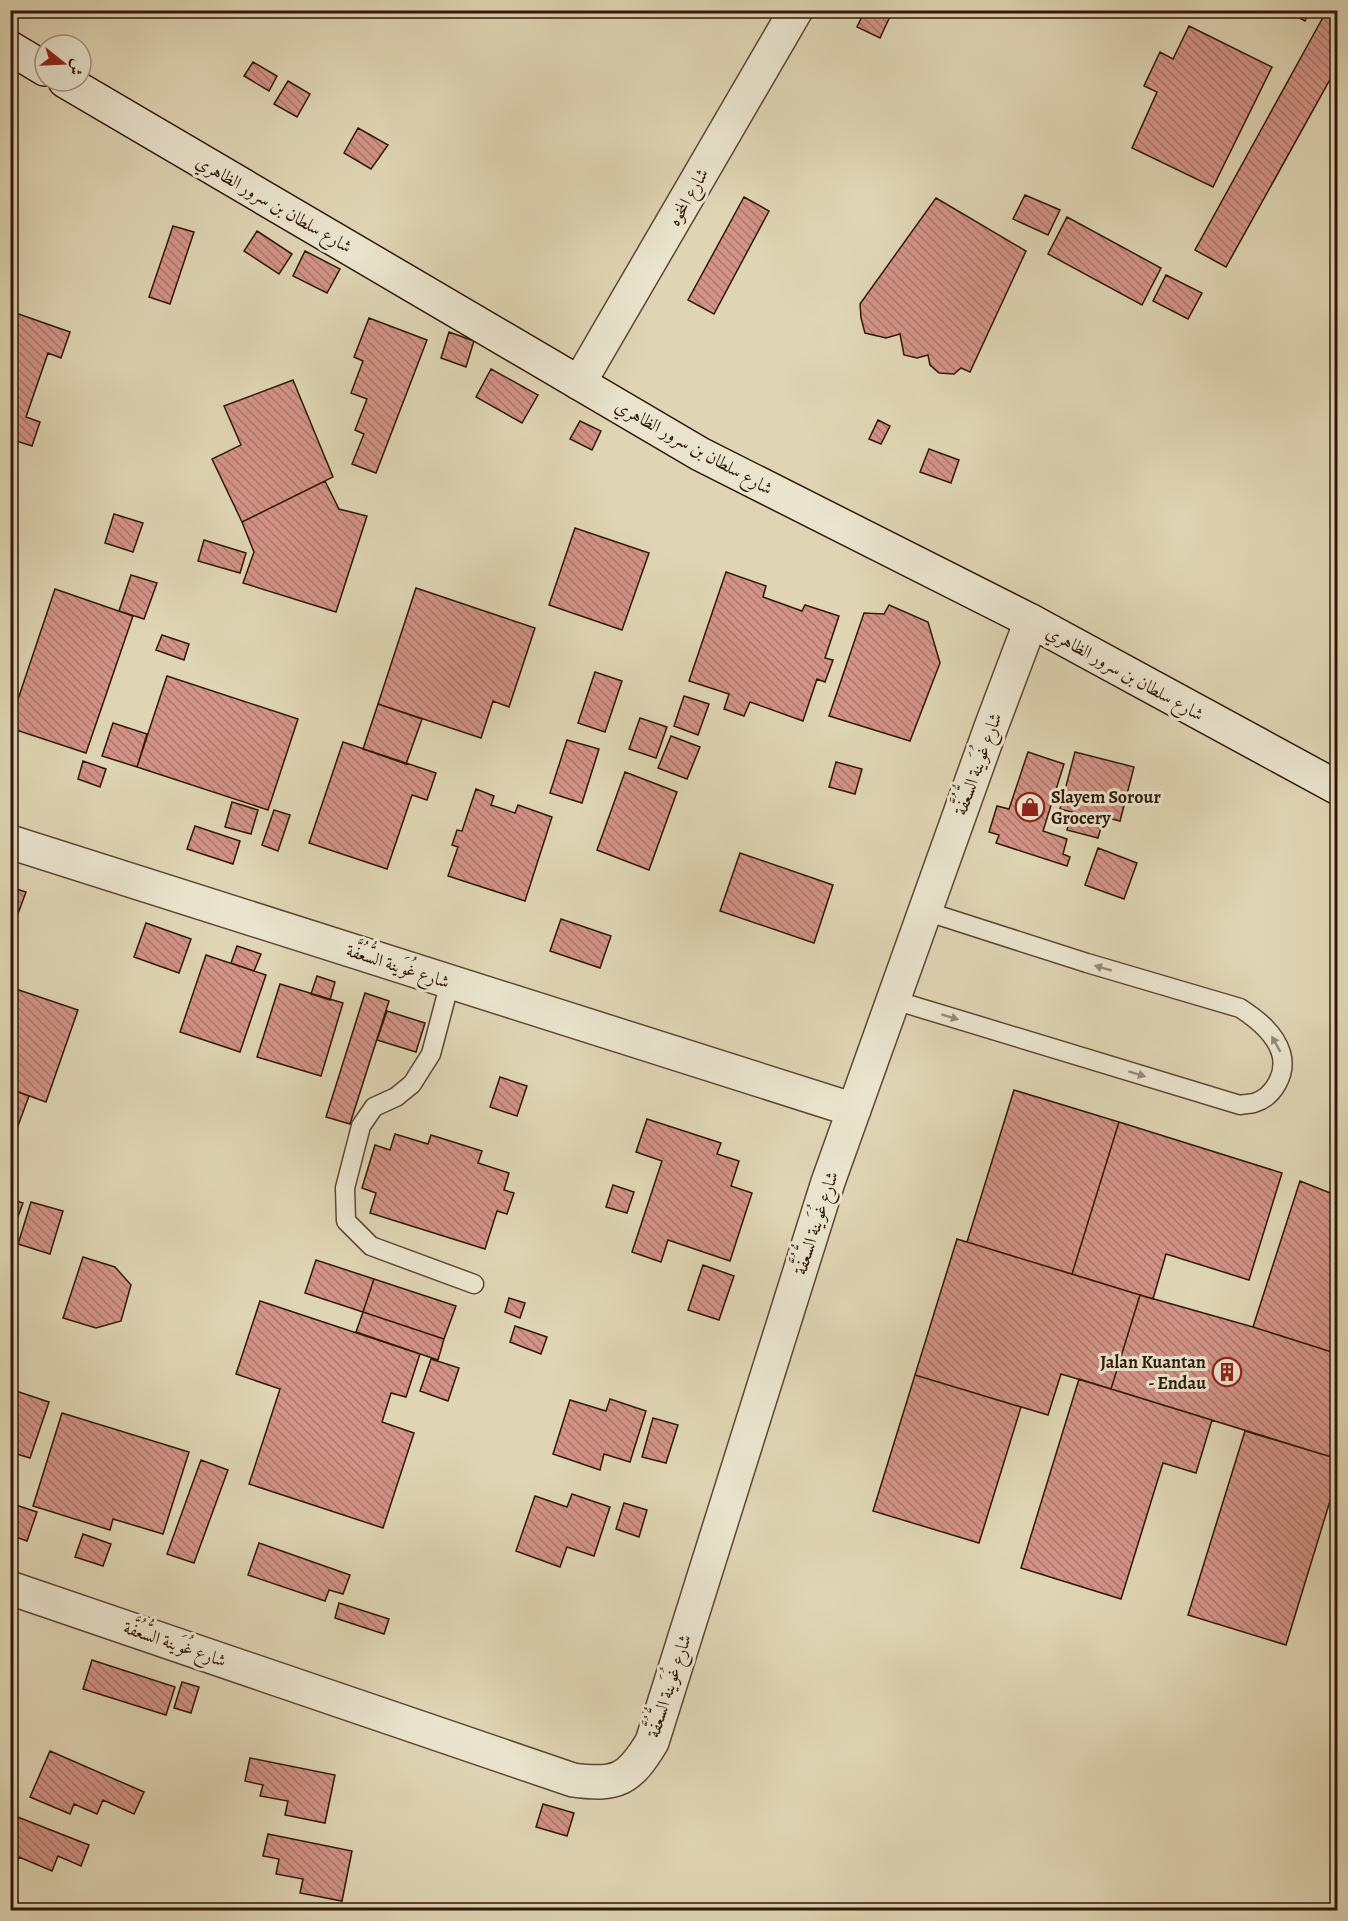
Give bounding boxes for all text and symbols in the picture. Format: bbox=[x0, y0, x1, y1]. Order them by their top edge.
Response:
north arrow bbox=[33, 33, 93, 93]
text: ش bbox=[63, 56, 89, 78]
street label: شارع سلطان بن سرور الظاهري bbox=[190, 149, 357, 261]
street label: شارع المخوه bbox=[662, 164, 717, 232]
street label: شارع سلطان بن سرور الظاهري bbox=[609, 394, 777, 503]
street label: شارع سلطان بن سرور الظاهري bbox=[1040, 620, 1208, 729]
street label: شارع غُوَينة السُّعُفَّة bbox=[943, 708, 1010, 820]
place label: Slayem Sorour Grocery bbox=[1051, 785, 1161, 830]
shop icon: Slayem Sorour Grocery bbox=[1014, 791, 1046, 823]
street label: شارع غُوَينة السُّعُفَّة bbox=[342, 933, 454, 997]
one-way arrow bbox=[1094, 963, 1112, 972]
one-way arrow bbox=[941, 1013, 959, 1022]
one-way arrow bbox=[1271, 1036, 1281, 1053]
one-way arrow bbox=[1128, 1070, 1146, 1079]
street label: شارع غُوَينة السُّعُفَّة bbox=[783, 1167, 847, 1279]
place label: Jalan Kuantan - Endau bbox=[1100, 1350, 1206, 1395]
building icon: Jalan Kuantan - Endau bbox=[1211, 1356, 1243, 1388]
street label: شارع غُوَينة السُّعُفَّة bbox=[119, 1610, 231, 1676]
street label: شارع غُوَينة السُّعُفَّة bbox=[636, 1630, 700, 1742]

